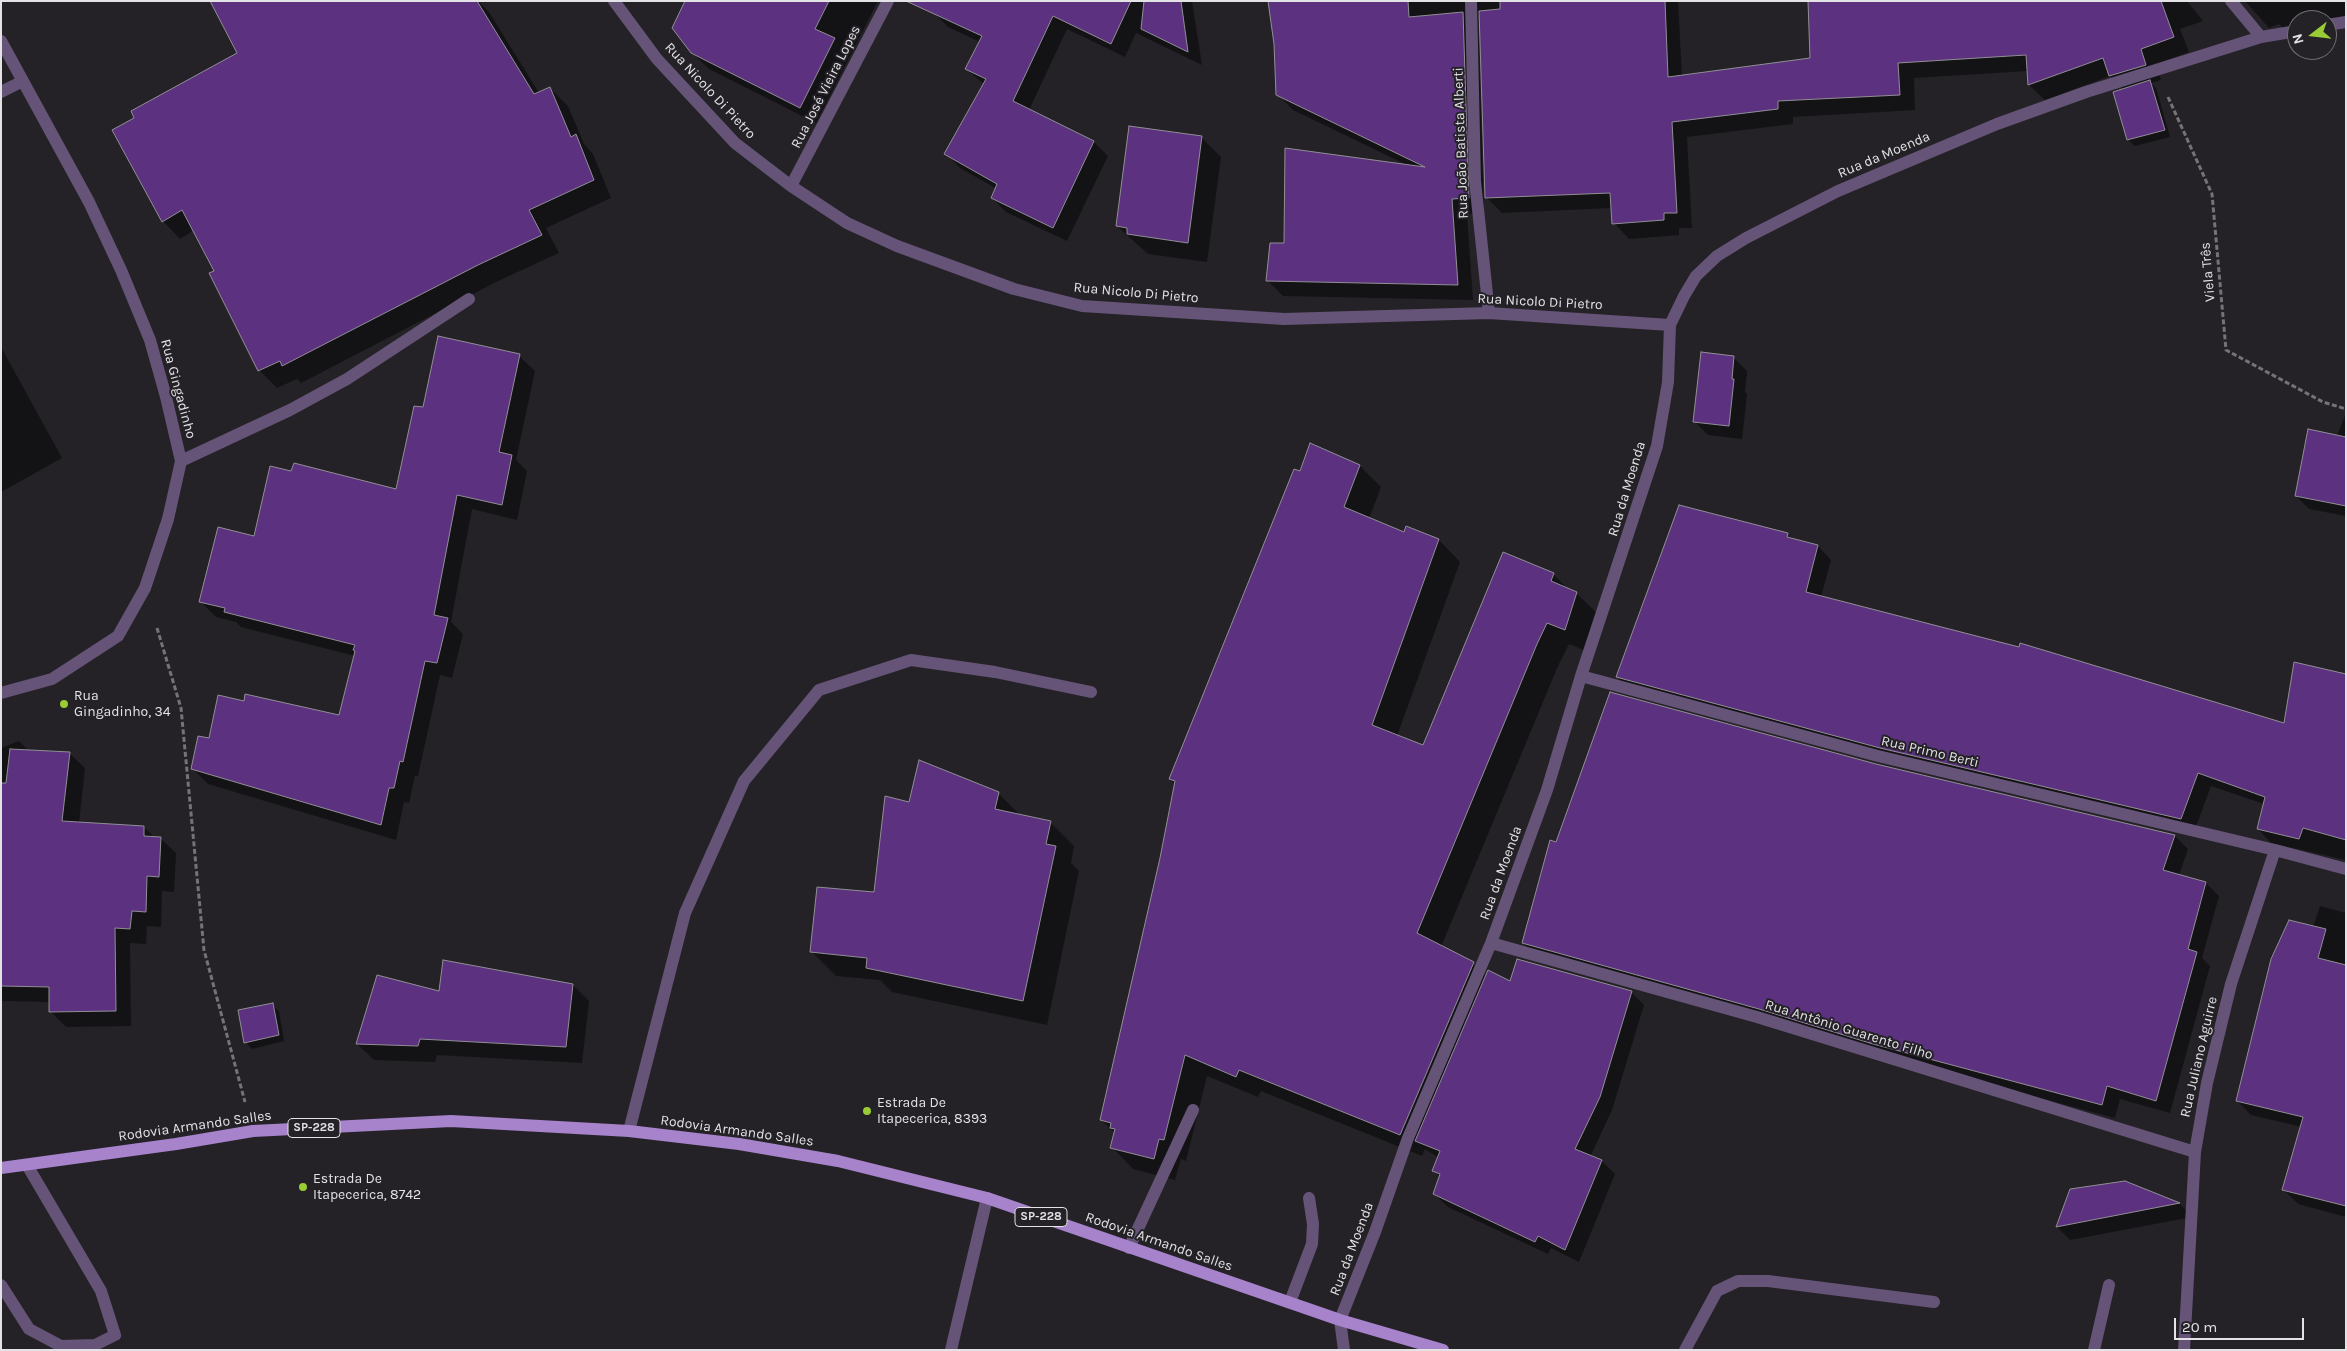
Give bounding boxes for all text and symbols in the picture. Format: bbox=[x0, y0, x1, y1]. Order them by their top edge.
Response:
north arrow bbox=[2287, 10, 2337, 60]
street label: Rua José Vieira Lopes bbox=[788, 23, 864, 151]
text: N bbox=[2289, 32, 2308, 46]
street label: Rua Nicolo Di Pietro bbox=[661, 39, 759, 143]
street label: Rua João Batista Alberti bbox=[1450, 67, 1472, 219]
street label: Rua da Moenda bbox=[1835, 128, 1933, 182]
street label: Viela Três bbox=[2197, 241, 2219, 303]
street label: Rua Nicolo Di Pietro bbox=[1073, 279, 1199, 307]
street label: Rua Nicolo Di Pietro bbox=[1477, 290, 1603, 314]
street label: Rua Gingadinho bbox=[157, 337, 199, 441]
street label: Rua da Moenda bbox=[1605, 439, 1649, 539]
place label: Rua Gingadinho, 34 bbox=[74, 688, 171, 720]
marker: Rua Gingadinho, 34 bbox=[58, 698, 70, 710]
street label: Rua Primo Berti bbox=[1880, 733, 1980, 771]
street label: Rua da Moenda bbox=[1476, 824, 1526, 922]
street label: Rua Juliano Aguirre bbox=[2177, 995, 2221, 1119]
street label: Rua Antônio Guarento Filho bbox=[1763, 996, 1935, 1064]
place label: Estrada De Itapecerica, 8393 bbox=[877, 1095, 987, 1128]
marker: Estrada De Itapecerica, 8393 bbox=[861, 1105, 873, 1117]
street label: Rodovia Armando Salles bbox=[117, 1107, 273, 1145]
street label: Rodovia Armando Salles bbox=[659, 1112, 815, 1150]
road number: SP-228 bbox=[288, 1118, 340, 1138]
place label: Estrada De Itapecerica, 8742 bbox=[313, 1171, 421, 1204]
marker: Estrada De Itapecerica, 8742 bbox=[297, 1181, 309, 1193]
street label: Rua da Moenda bbox=[1326, 1200, 1378, 1298]
road number: SP-228 bbox=[1015, 1208, 1067, 1226]
street label: Rodovia Armando Salles bbox=[1083, 1209, 1235, 1275]
scale bar bbox=[2177, 1308, 2307, 1340]
text: 20 m bbox=[2182, 1318, 2217, 1336]

